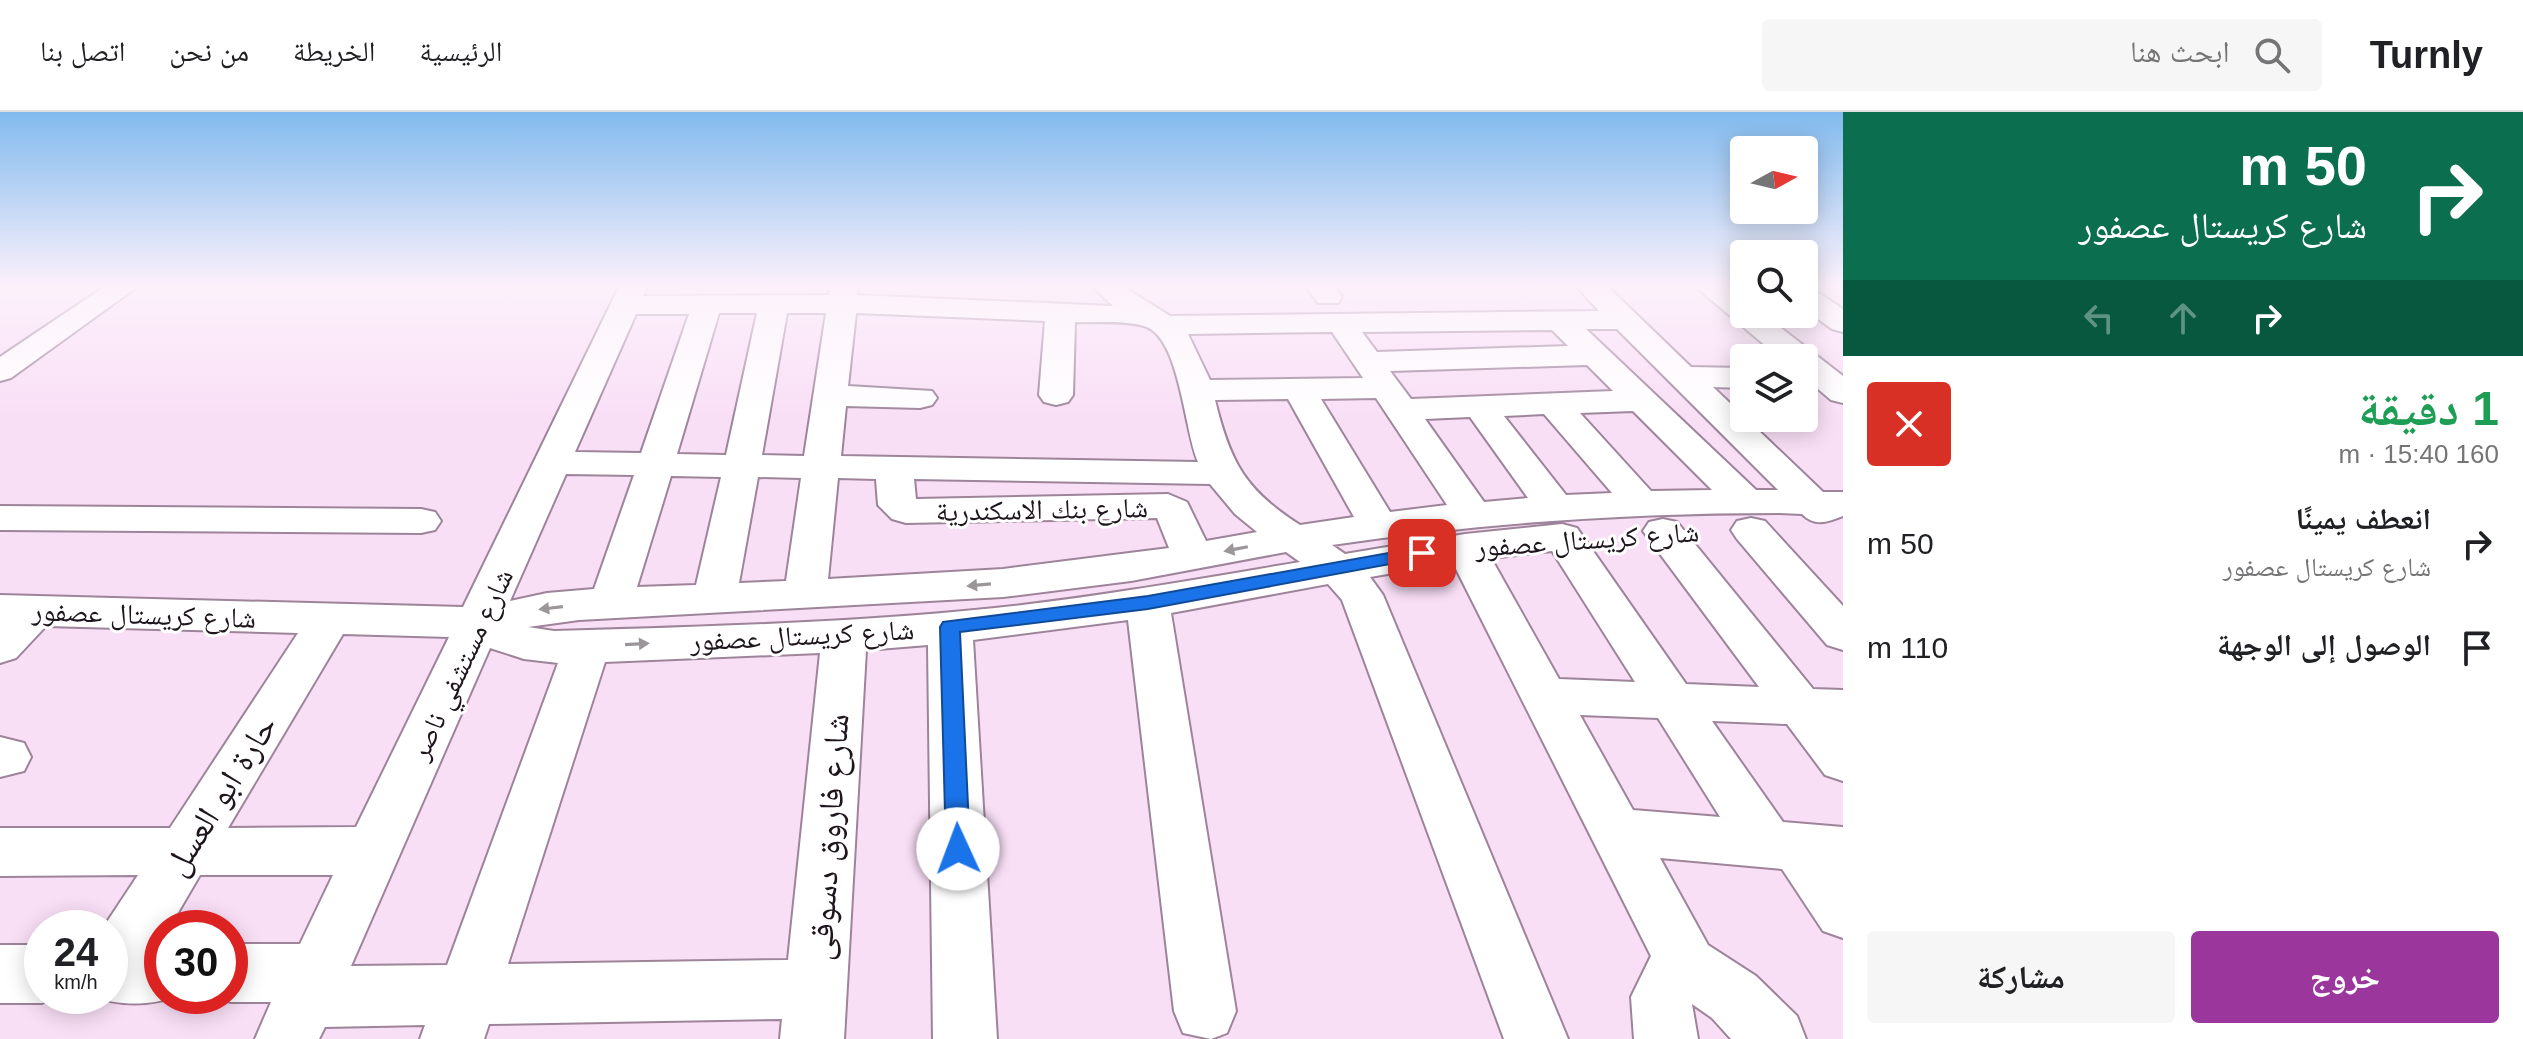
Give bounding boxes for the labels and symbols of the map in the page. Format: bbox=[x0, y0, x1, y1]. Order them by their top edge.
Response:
north arrow bbox=[1730, 136, 1818, 224]
street label: شارع بنك الاسكندرية bbox=[936, 492, 1148, 529]
street label: شارع كريستال عصفور bbox=[1473, 516, 1700, 565]
pin bbox=[1388, 519, 1456, 587]
one-way arrow bbox=[1223, 543, 1248, 556]
street label: شارع مستشفي ناصر bbox=[403, 564, 526, 768]
one-way arrow bbox=[966, 579, 991, 592]
street label: شارع كريستال عصفور bbox=[30, 595, 257, 636]
one-way arrow bbox=[538, 602, 563, 615]
street label: شارع كريستال عصفور bbox=[688, 614, 915, 659]
one-way arrow bbox=[625, 637, 650, 650]
street label: حارة ابو العسل bbox=[156, 708, 286, 883]
street label: شارع فاروق دسوقى bbox=[800, 712, 859, 962]
position arrow bbox=[916, 807, 1000, 891]
speed limit sign: 30 bbox=[144, 910, 248, 1014]

